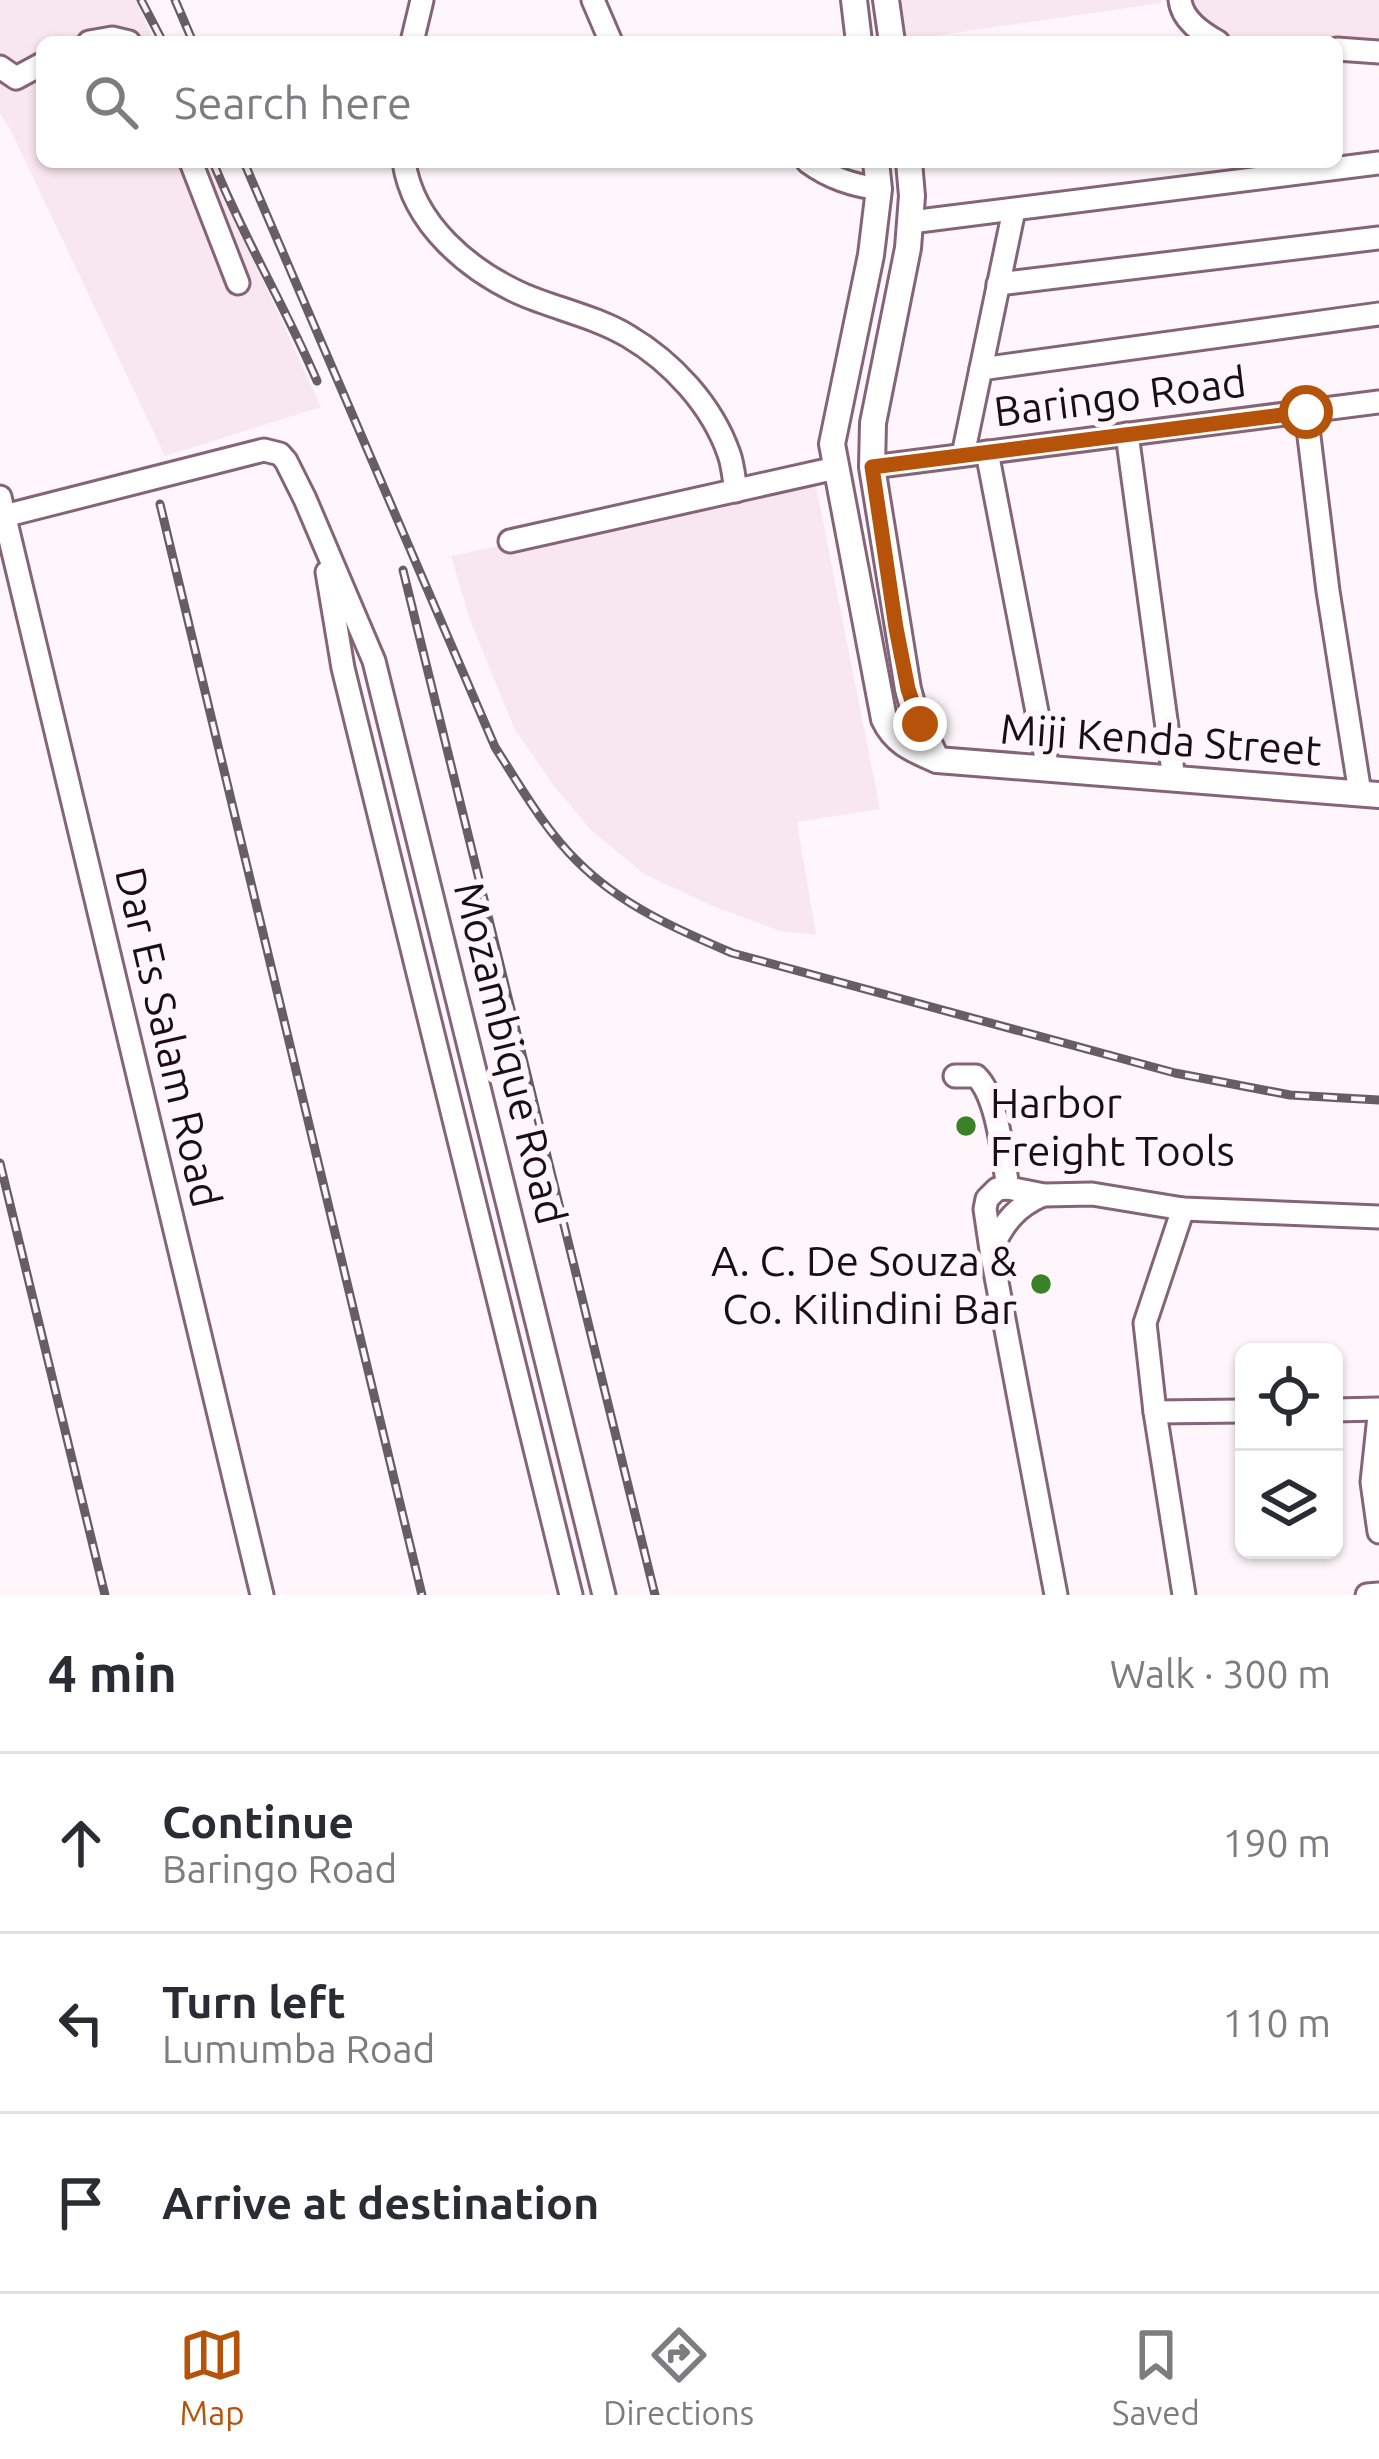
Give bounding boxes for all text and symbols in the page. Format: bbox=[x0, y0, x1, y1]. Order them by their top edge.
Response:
search box bbox=[36, 36, 1343, 168]
icon: search bbox=[78, 69, 144, 135]
text: Search here bbox=[174, 77, 412, 128]
street label: Baringo Road bbox=[991, 357, 1249, 435]
route start bbox=[1279, 385, 1333, 439]
route end bbox=[893, 697, 947, 751]
street label: Miji Kenda Street bbox=[999, 704, 1323, 774]
street label: Dar Es Salam Road bbox=[107, 863, 231, 1211]
street label: Mozambique Road bbox=[446, 877, 576, 1229]
place label: Harbor Freight Tools bbox=[990, 1079, 1235, 1174]
marker: Harbor Freight Tools bbox=[953, 1113, 979, 1139]
place label: A. C. De Souza & Co. Kilindini Bar bbox=[711, 1237, 1018, 1332]
marker: A. C. De Souza & Co. Kilindini Bar bbox=[1028, 1271, 1054, 1297]
map controls bbox=[1235, 1343, 1343, 1559]
button: locate bbox=[1235, 1343, 1343, 1451]
button: layers bbox=[1235, 1451, 1343, 1559]
text: 4 min bbox=[48, 1644, 177, 1702]
text: Walk · 300 m bbox=[1110, 1652, 1331, 1695]
text: Continue bbox=[162, 1796, 354, 1847]
icon: ahead bbox=[48, 1810, 114, 1876]
text: 190 m bbox=[1222, 1821, 1331, 1864]
text: Baringo Road bbox=[162, 1847, 397, 1890]
text: Turn left bbox=[162, 1976, 346, 2027]
icon: left bbox=[48, 1990, 114, 2056]
text: 110 m bbox=[1222, 2001, 1331, 2044]
text: Lumumba Road bbox=[162, 2027, 435, 2070]
icon: arrive bbox=[48, 2170, 114, 2236]
text: Arrive at destination bbox=[162, 2177, 599, 2228]
tab: Map bbox=[179, 2322, 245, 2431]
tab: Directions bbox=[603, 2322, 754, 2431]
tab: Saved bbox=[1112, 2322, 1200, 2431]

